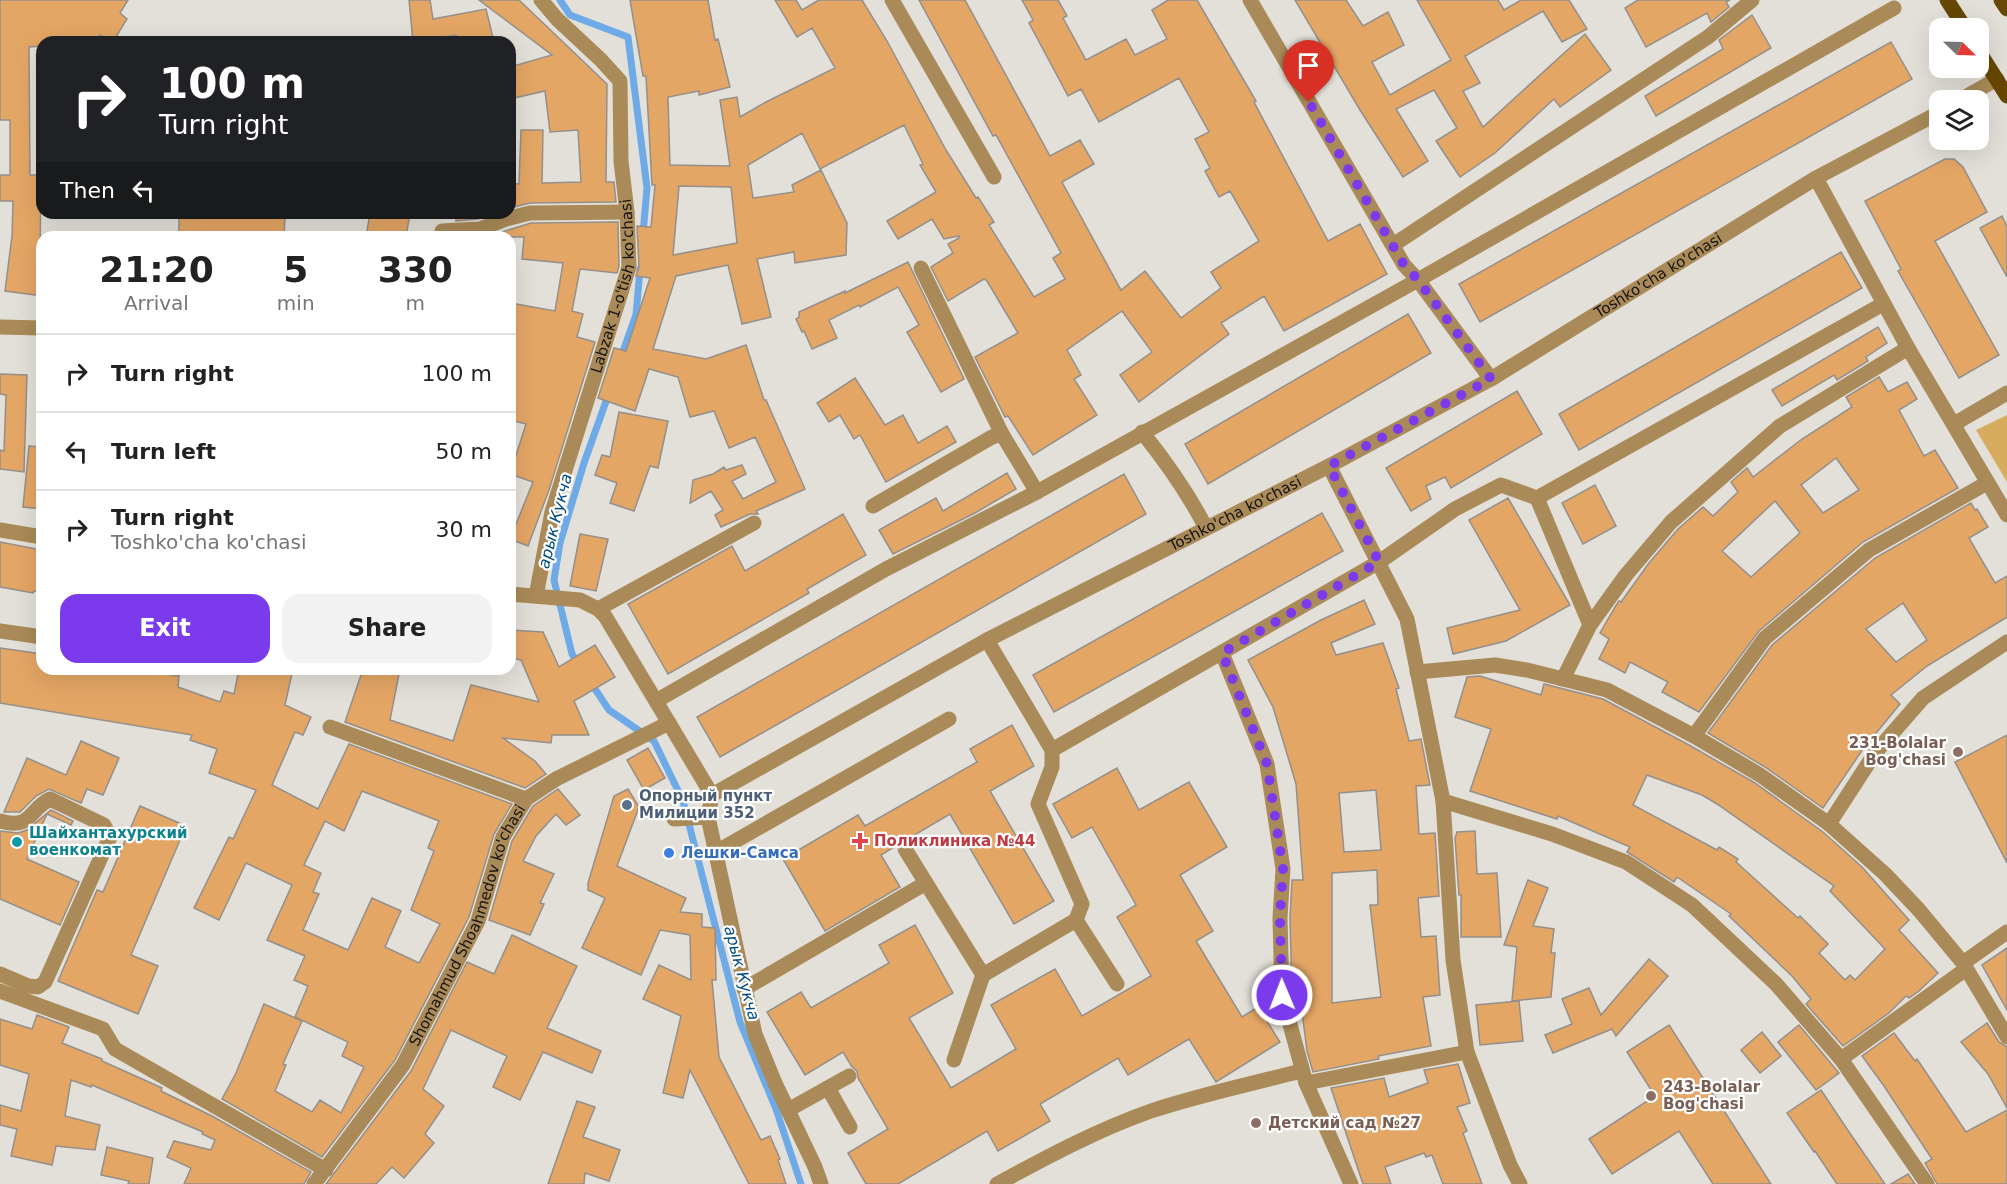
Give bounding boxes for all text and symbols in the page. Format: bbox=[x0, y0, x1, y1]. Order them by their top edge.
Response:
north arrow bbox=[1929, 18, 1989, 78]
map controls bbox=[1929, 18, 1989, 150]
pin bbox=[1283, 40, 1334, 102]
icon: arrive bbox=[1292, 49, 1325, 82]
text: 100 m bbox=[159, 59, 305, 108]
icon: right bbox=[60, 60, 138, 138]
button: layers bbox=[1929, 90, 1989, 150]
text: Turn right bbox=[159, 109, 288, 140]
icon: left bbox=[127, 174, 160, 207]
text: Then bbox=[60, 178, 115, 203]
street label: Labzak 1-o'tish ko'chasi bbox=[587, 198, 638, 375]
street label: Toshko'cha ko'chasi bbox=[1590, 229, 1725, 322]
text: 21:20 bbox=[99, 249, 214, 290]
text: 5 bbox=[283, 249, 308, 290]
text: 330 bbox=[378, 249, 453, 290]
text: Arrival bbox=[124, 291, 189, 315]
text: min bbox=[277, 291, 315, 315]
text: m bbox=[406, 291, 425, 315]
icon: right bbox=[60, 357, 93, 390]
text: Turn right bbox=[111, 361, 234, 386]
text: 100 m bbox=[422, 361, 492, 386]
icon: left bbox=[60, 435, 93, 468]
text: Turn left bbox=[111, 439, 216, 464]
text: 50 m bbox=[436, 439, 492, 464]
water label: арык Кукча bbox=[534, 472, 576, 570]
street label: Toshko'cha ko'chasi bbox=[1165, 472, 1305, 556]
text: Turn right bbox=[111, 505, 234, 530]
icon: right bbox=[60, 513, 93, 546]
text: 30 m bbox=[436, 517, 492, 542]
text: Toshko'cha ko'chasi bbox=[111, 530, 307, 554]
button: Exit bbox=[60, 594, 270, 663]
button: Share bbox=[282, 594, 492, 663]
place label: 231-Bolalar Bog'chasi bbox=[1849, 734, 1947, 769]
marker: 231-Bolalar Bog'chasi bbox=[1951, 745, 1965, 759]
place label: Опорный пункт Милиции 352 bbox=[639, 787, 773, 822]
marker: Опорный пункт Милиции 352 bbox=[620, 798, 634, 812]
street label: Shomahmud Shoahmedov ko'chasi bbox=[405, 801, 529, 1049]
place label: Шайхантахурский военкомат bbox=[29, 824, 187, 859]
marker: Поликлиника №44 bbox=[851, 832, 869, 850]
place label: Поликлиника №44 bbox=[874, 832, 1035, 850]
marker: Шайхантахурский военкомат bbox=[10, 835, 24, 849]
place label: Лешки-Самса bbox=[681, 844, 799, 862]
marker: Лешки-Самса bbox=[662, 846, 676, 860]
water label: арык Кукча bbox=[720, 924, 764, 1022]
position arrow bbox=[1250, 963, 1314, 1027]
place label: 243-Bolalar Bog'chasi bbox=[1663, 1078, 1761, 1113]
marker: 243-Bolalar Bog'chasi bbox=[1644, 1089, 1658, 1103]
place label: Детский сад №27 bbox=[1268, 1114, 1421, 1132]
marker: Детский сад №27 bbox=[1249, 1116, 1263, 1130]

